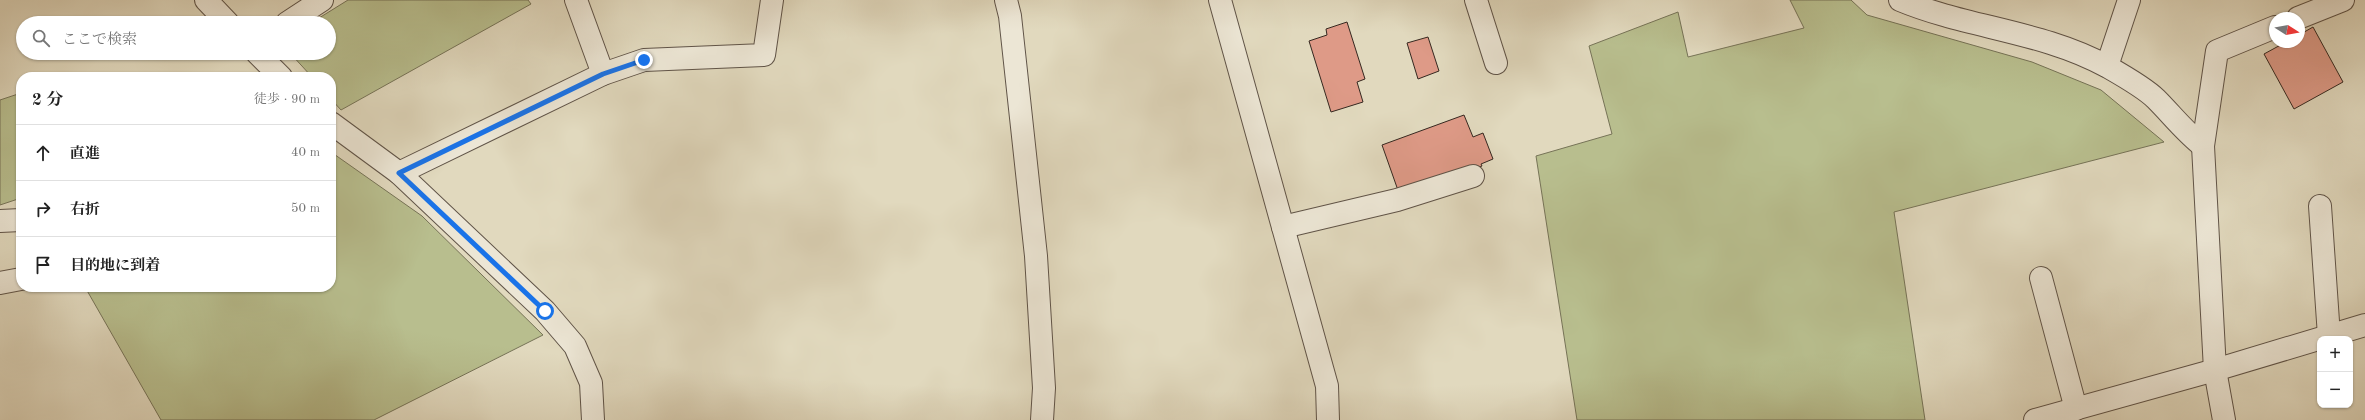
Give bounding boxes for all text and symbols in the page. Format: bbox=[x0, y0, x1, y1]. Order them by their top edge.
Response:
north arrow bbox=[2269, 12, 2305, 48]
search box bbox=[16, 16, 336, 60]
icon: search bbox=[30, 27, 52, 49]
text: ここで検索 bbox=[62, 33, 137, 48]
route end bbox=[635, 51, 653, 69]
text: 2 分 bbox=[32, 92, 64, 109]
text: 徒歩 · 90 m bbox=[254, 93, 320, 106]
icon: ahead bbox=[32, 142, 54, 164]
text: 40 m bbox=[291, 146, 320, 159]
text: 直進 bbox=[70, 147, 100, 162]
icon: right bbox=[32, 198, 54, 220]
text: 50 m bbox=[291, 202, 320, 215]
text: 右折 bbox=[70, 203, 100, 218]
icon: arrive bbox=[32, 254, 54, 276]
text: 目的地に到着 bbox=[70, 259, 160, 274]
route start bbox=[536, 302, 554, 320]
map controls bbox=[2317, 336, 2353, 408]
button: + bbox=[2317, 336, 2353, 372]
button: − bbox=[2317, 372, 2353, 408]

